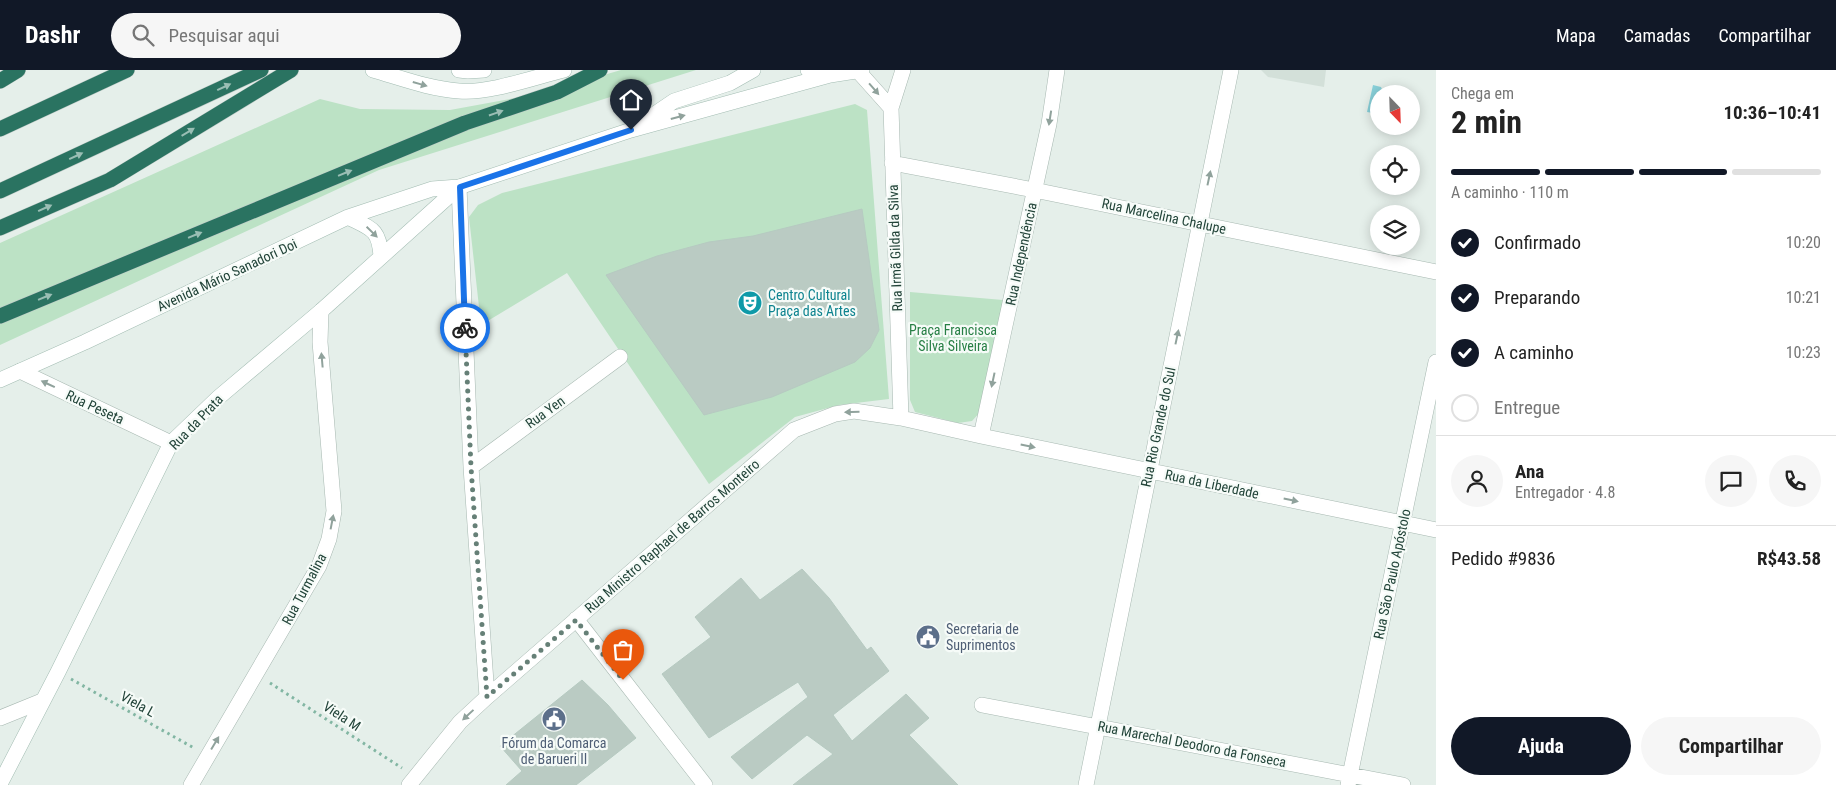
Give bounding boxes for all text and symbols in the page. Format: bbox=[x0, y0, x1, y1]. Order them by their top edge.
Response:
search box bbox=[111, 13, 461, 58]
text: Dashr bbox=[25, 21, 81, 49]
icon: search bbox=[129, 21, 157, 49]
text: Pesquisar aqui bbox=[169, 24, 280, 47]
text: Mapa bbox=[1556, 25, 1596, 46]
text: Camadas bbox=[1624, 25, 1690, 46]
text: Compartilhar bbox=[1718, 25, 1811, 46]
pin bbox=[610, 79, 652, 130]
one-way arrow bbox=[413, 80, 428, 88]
one-way arrow bbox=[216, 83, 231, 92]
one-way arrow bbox=[869, 83, 880, 96]
text: Chega em bbox=[1451, 84, 1514, 103]
north arrow bbox=[1370, 85, 1420, 135]
map controls bbox=[1370, 85, 1420, 255]
icon: home bbox=[617, 86, 645, 114]
text: 10:36–10:41 bbox=[1723, 101, 1821, 124]
text: 2 min bbox=[1451, 103, 1522, 141]
one-way arrow bbox=[489, 108, 504, 116]
one-way arrow bbox=[1045, 111, 1053, 127]
one-way arrow bbox=[671, 113, 686, 121]
one-way arrow bbox=[182, 128, 195, 137]
button: locate bbox=[1370, 145, 1420, 195]
one-way arrow bbox=[69, 151, 83, 159]
one-way arrow bbox=[338, 168, 352, 176]
one-way arrow bbox=[1205, 170, 1213, 186]
text: A caminho · 110 m bbox=[1451, 183, 1569, 202]
street label: Rua Irmã Gilda da Silva bbox=[885, 184, 905, 312]
street label: Rua Marcelina Chalupe bbox=[1100, 195, 1228, 237]
street label: Rua Independência bbox=[1002, 201, 1040, 307]
one-way arrow bbox=[38, 204, 52, 212]
button: layers bbox=[1370, 205, 1420, 255]
one-way arrow bbox=[366, 226, 378, 237]
icon: check bbox=[1451, 229, 1479, 257]
one-way arrow bbox=[188, 230, 202, 238]
text: Confirmado bbox=[1494, 231, 1581, 254]
text: 10:20 bbox=[1786, 233, 1821, 252]
street label: Avenida Mário Sanadori Doi bbox=[155, 236, 299, 314]
icon: check bbox=[1451, 284, 1479, 312]
text: Preparando bbox=[1494, 286, 1580, 309]
place label: Centro Cultural Praça das Artes bbox=[768, 287, 856, 319]
text: 10:21 bbox=[1786, 288, 1821, 307]
theatre icon: Centro Cultural Praça das Artes bbox=[737, 290, 763, 316]
one-way arrow bbox=[38, 293, 53, 301]
courier bbox=[440, 303, 490, 353]
icon: bike bbox=[451, 314, 479, 342]
park label: Praça Francisca Silva Silveira bbox=[909, 322, 997, 354]
one-way arrow bbox=[1173, 329, 1181, 345]
icon: check bbox=[1451, 339, 1479, 367]
text: A caminho bbox=[1494, 341, 1574, 364]
text: 10:23 bbox=[1786, 343, 1821, 362]
one-way arrow bbox=[318, 352, 326, 368]
street label: Rua Rio Grande do Sul bbox=[1138, 366, 1178, 488]
one-way arrow bbox=[989, 372, 997, 387]
one-way arrow bbox=[41, 380, 55, 388]
street label: Rua Peseta bbox=[63, 387, 127, 427]
street label: Rua da Prata bbox=[166, 391, 226, 453]
street label: Rua Yen bbox=[522, 392, 568, 432]
text: Entregue bbox=[1494, 396, 1560, 419]
one-way arrow bbox=[844, 409, 860, 417]
one-way arrow bbox=[1021, 442, 1036, 450]
button: person bbox=[1451, 455, 1503, 507]
button: chat bbox=[1705, 455, 1757, 507]
button: phone bbox=[1769, 455, 1821, 507]
street label: Rua Ministro Raphael de Barros Monteiro bbox=[582, 456, 762, 616]
text: Ana bbox=[1515, 460, 1544, 483]
street label: Rua da Liberdade bbox=[1164, 466, 1261, 502]
text: Entregador · 4.8 bbox=[1515, 483, 1615, 502]
one-way arrow bbox=[1283, 496, 1298, 504]
street label: Rua São Paulo Apóstolo bbox=[1370, 507, 1414, 641]
one-way arrow bbox=[328, 515, 336, 530]
text: Pedido #9836 bbox=[1451, 547, 1555, 570]
text: R$43.58 bbox=[1757, 547, 1821, 570]
street label: Rua Turmalina bbox=[278, 551, 330, 627]
place label: Secretaria de Suprimentos bbox=[946, 621, 1019, 653]
public building icon: Secretaria de Suprimentos bbox=[915, 624, 941, 650]
pin bbox=[602, 629, 644, 680]
icon: bag bbox=[609, 636, 637, 664]
street label: Viela L bbox=[118, 688, 159, 720]
street label: Viela M bbox=[320, 698, 364, 734]
public building icon: Fórum da Comarca de Barueri II bbox=[541, 706, 567, 732]
one-way arrow bbox=[462, 709, 474, 721]
button: Ajuda bbox=[1451, 717, 1631, 775]
button: Compartilhar bbox=[1641, 717, 1821, 775]
street label: Rua Marechal Deodoro da Fonseca bbox=[1096, 718, 1288, 770]
place label: Fórum da Comarca de Barueri II bbox=[502, 735, 606, 767]
one-way arrow bbox=[211, 737, 220, 750]

